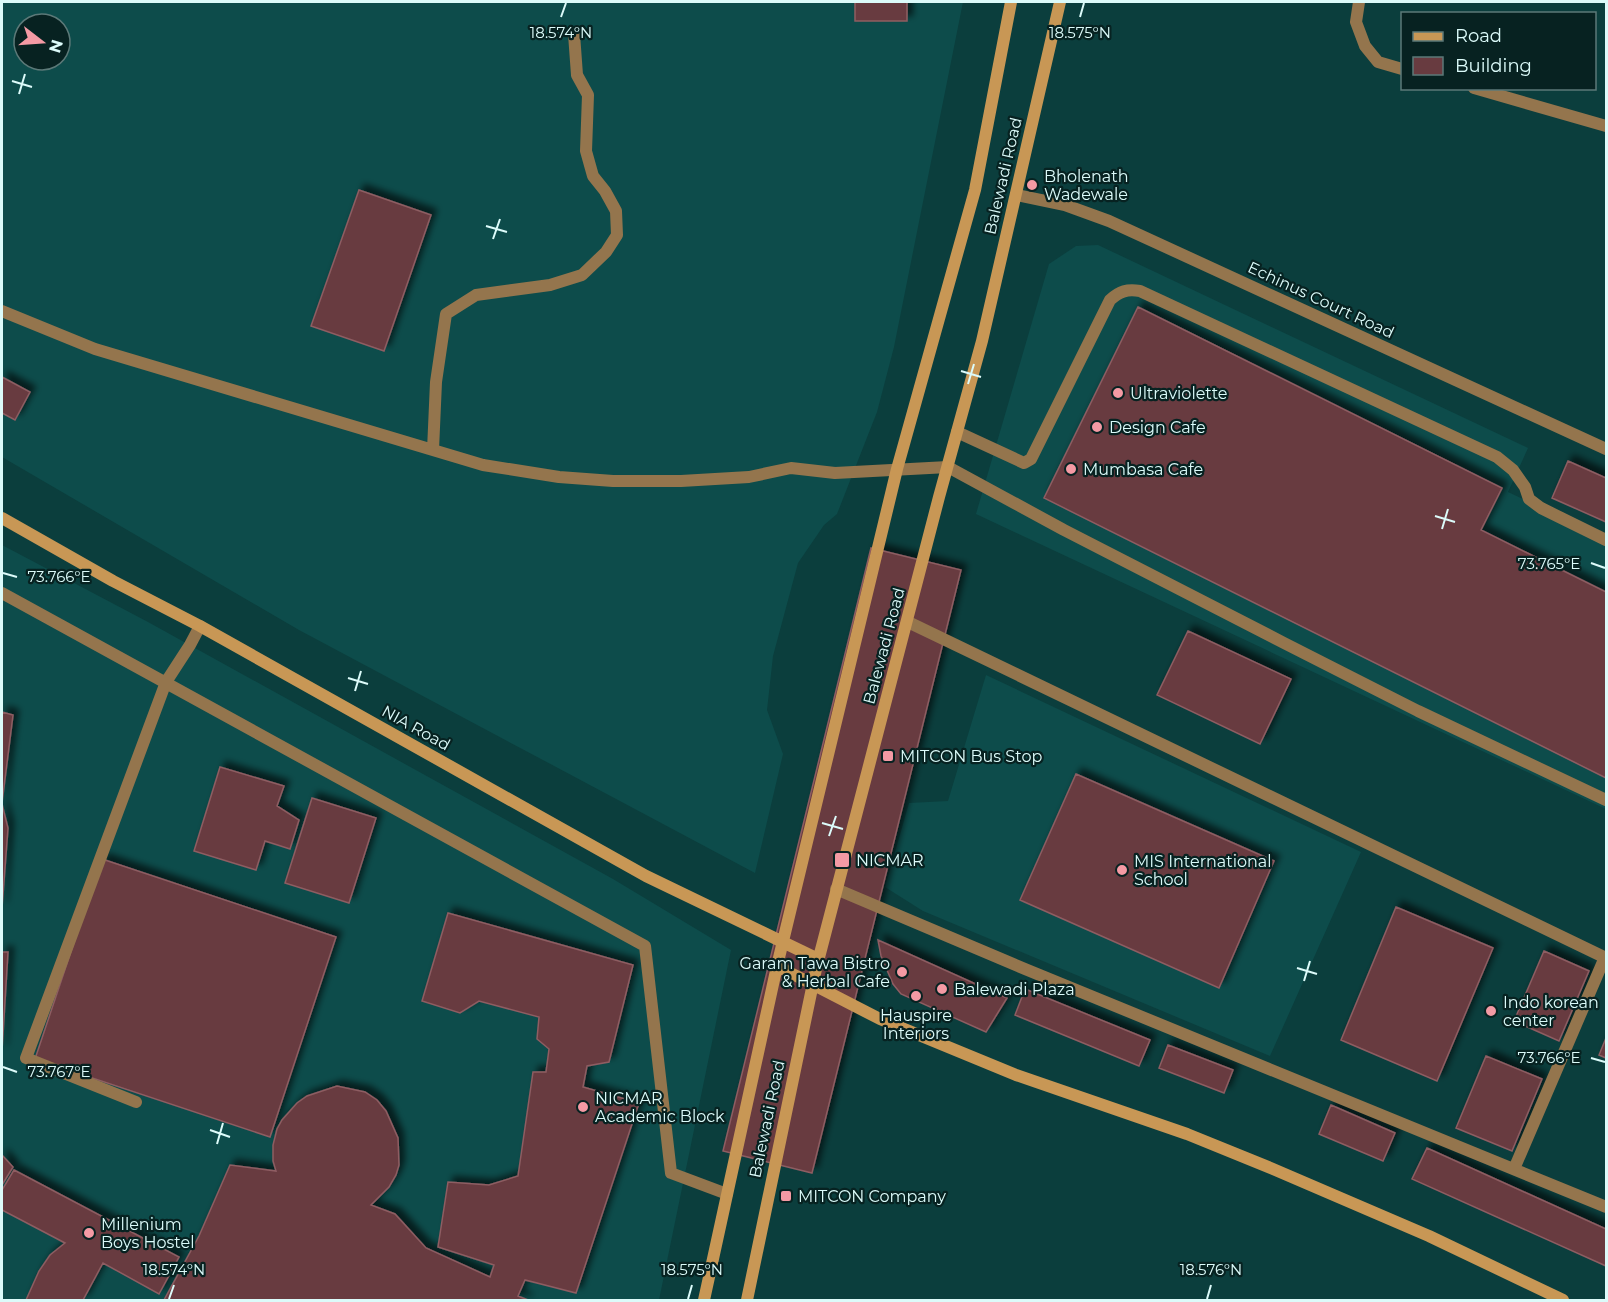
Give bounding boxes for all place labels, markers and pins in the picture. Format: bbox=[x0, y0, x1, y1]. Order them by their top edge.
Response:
place label: Bholenath Wadewale bbox=[1044, 167, 1128, 204]
marker: Bholenath Wadewale bbox=[1025, 178, 1039, 192]
place label: Ultraviolette bbox=[1130, 384, 1228, 403]
marker: Ultraviolette bbox=[1111, 386, 1125, 400]
place label: Design Cafe bbox=[1109, 418, 1206, 437]
marker: Design Cafe bbox=[1090, 420, 1104, 434]
place label: Mumbasa Cafe bbox=[1083, 460, 1203, 479]
marker: Mumbasa Cafe bbox=[1064, 462, 1078, 476]
place label: MITCON Bus Stop bbox=[900, 747, 1042, 766]
marker: MITCON Bus Stop bbox=[881, 749, 895, 763]
marker: NICMAR bbox=[833, 851, 851, 869]
place label: NICMAR bbox=[856, 851, 924, 870]
place label: MIS International School bbox=[1134, 852, 1272, 889]
marker: MIS International School bbox=[1115, 863, 1129, 877]
place label: Garam Tawa Bistro & Herbal Cafe bbox=[740, 954, 890, 991]
marker: Garam Tawa Bistro & Herbal Cafe bbox=[895, 965, 909, 979]
place label: Balewadi Plaza bbox=[954, 980, 1075, 999]
marker: Balewadi Plaza bbox=[935, 982, 949, 996]
marker: Hauspire Interiors bbox=[909, 989, 923, 1003]
place label: Indo korean center bbox=[1503, 993, 1599, 1030]
marker: Indo korean center bbox=[1484, 1004, 1498, 1018]
place label: Hauspire Interiors bbox=[880, 1006, 952, 1043]
place label: NICMAR Academic Block bbox=[595, 1089, 725, 1126]
marker: NICMAR Academic Block bbox=[576, 1100, 590, 1114]
place label: MITCON Company bbox=[798, 1187, 946, 1206]
marker: MITCON Company bbox=[779, 1189, 793, 1203]
place label: Millenium Boys Hostel bbox=[101, 1215, 194, 1252]
marker: Millenium Boys Hostel bbox=[82, 1226, 96, 1240]

